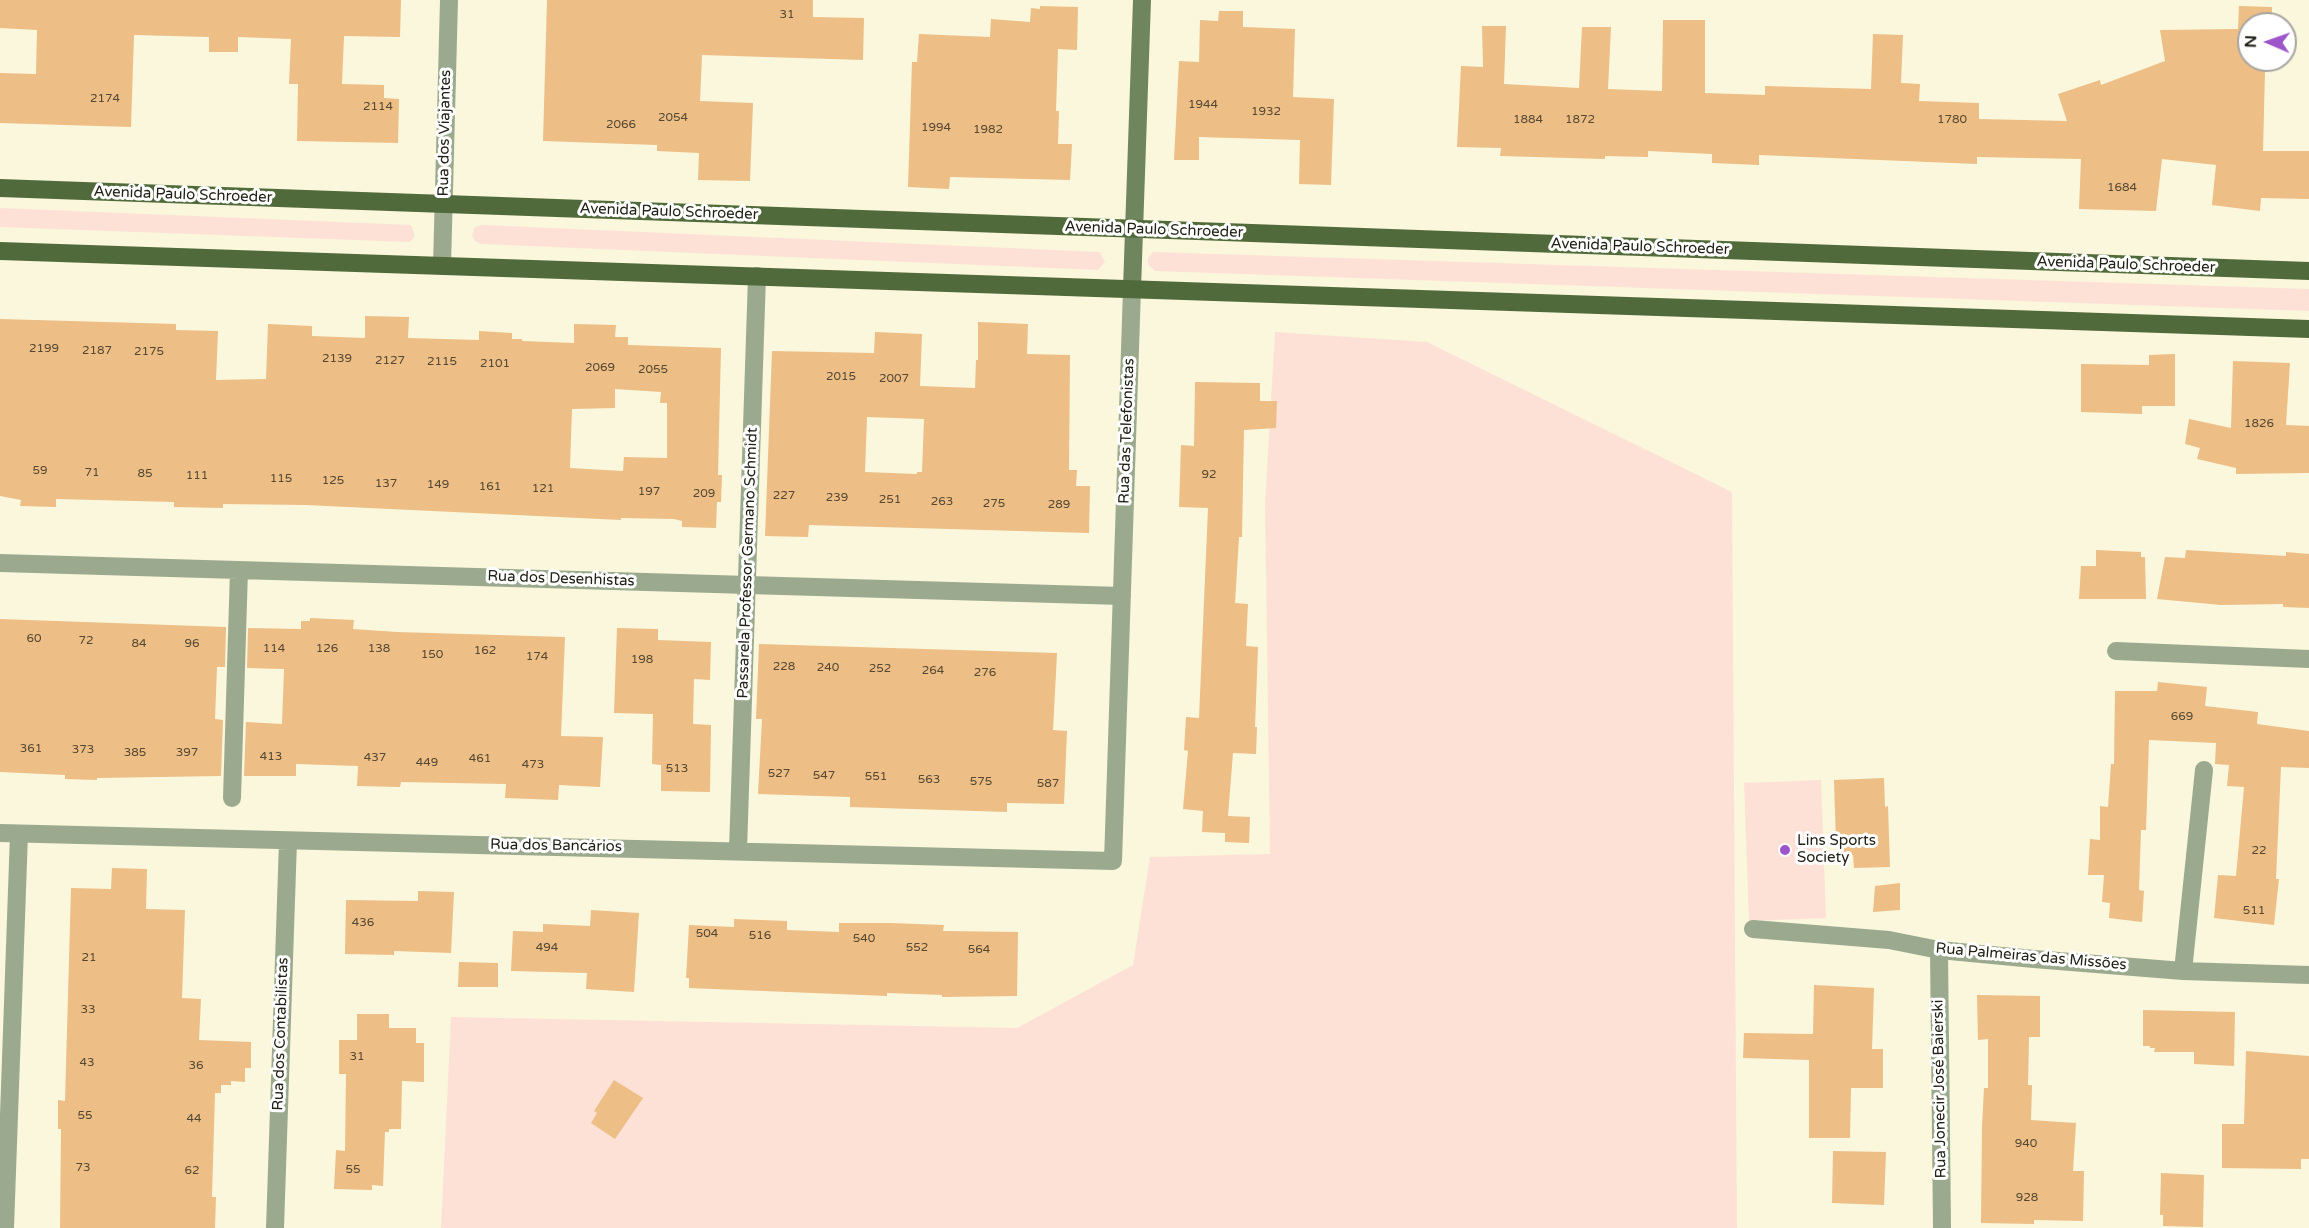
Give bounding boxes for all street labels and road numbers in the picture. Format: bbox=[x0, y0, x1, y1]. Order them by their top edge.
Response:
street label: Rua dos Viajantes bbox=[435, 69, 455, 197]
street label: Avenida Paulo Schroeder bbox=[93, 183, 273, 207]
street label: Avenida Paulo Schroeder bbox=[579, 200, 759, 224]
street label: Avenida Paulo Schroeder bbox=[1064, 218, 1244, 242]
street label: Avenida Paulo Schroeder bbox=[1550, 235, 1730, 259]
street label: Avenida Paulo Schroeder bbox=[2036, 253, 2216, 277]
street label: Rua das Telefonistas bbox=[1115, 358, 1139, 504]
street label: Passarela Professor Germano Schmidt bbox=[734, 427, 762, 699]
street label: Rua dos Desenhistas bbox=[487, 567, 635, 591]
street label: Rua dos Bancários bbox=[490, 836, 622, 856]
street label: Rua Palmeiras das Missões bbox=[1935, 940, 2127, 974]
street label: Rua dos Contabilistas bbox=[269, 957, 293, 1111]
street label: Rua Jonecir José Baierski bbox=[1929, 999, 1951, 1179]

